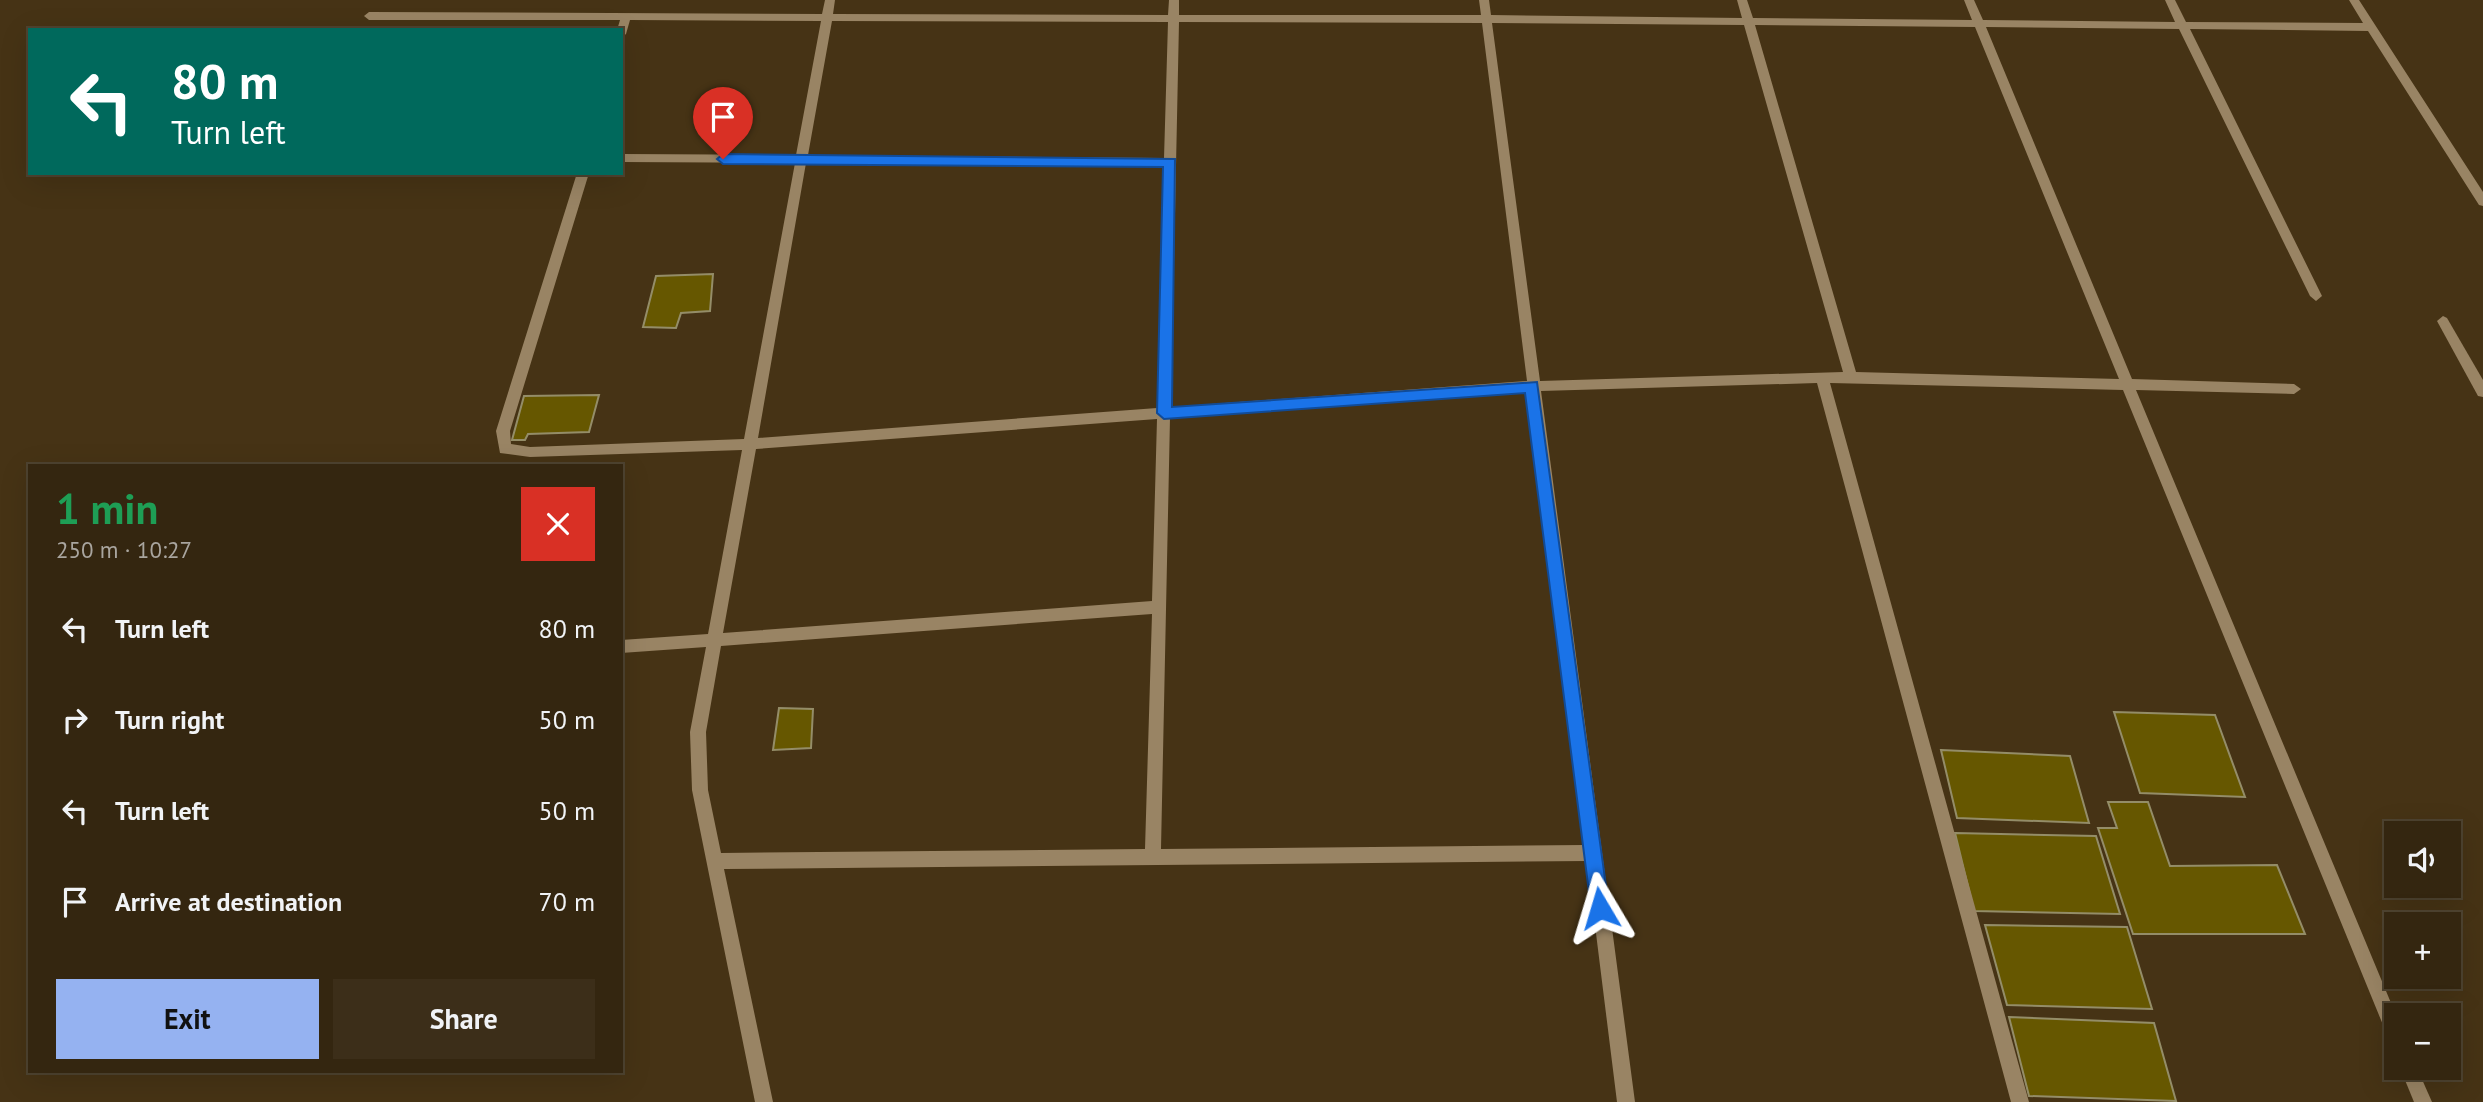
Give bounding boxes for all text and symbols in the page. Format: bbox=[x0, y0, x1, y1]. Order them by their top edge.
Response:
text: 80 m bbox=[171, 49, 278, 113]
icon: left bbox=[56, 56, 147, 147]
pin bbox=[693, 87, 753, 159]
icon: arrive bbox=[704, 98, 742, 136]
text: Turn left bbox=[171, 111, 286, 153]
text: 1 min bbox=[56, 481, 158, 536]
button: close bbox=[521, 487, 595, 561]
text: 250 m · 10:27 bbox=[56, 535, 192, 564]
icon: left bbox=[56, 610, 94, 648]
text: Turn left bbox=[115, 612, 209, 645]
text: 80 m bbox=[539, 612, 595, 645]
icon: right bbox=[56, 701, 94, 739]
text: Turn right bbox=[115, 703, 224, 736]
text: 50 m bbox=[539, 703, 595, 736]
icon: left bbox=[56, 792, 94, 830]
text: Turn left bbox=[115, 794, 209, 827]
text: 50 m bbox=[539, 794, 595, 827]
map controls bbox=[2384, 821, 2461, 1080]
button: sound bbox=[2384, 821, 2461, 898]
position arrow bbox=[1563, 871, 1637, 945]
icon: arrive bbox=[56, 883, 94, 921]
text: Arrive at destination bbox=[115, 885, 342, 918]
text: 70 m bbox=[539, 885, 595, 918]
button: + bbox=[2384, 912, 2461, 989]
button: Exit bbox=[56, 979, 319, 1059]
button: Share bbox=[333, 979, 595, 1059]
button: − bbox=[2384, 1003, 2461, 1080]

